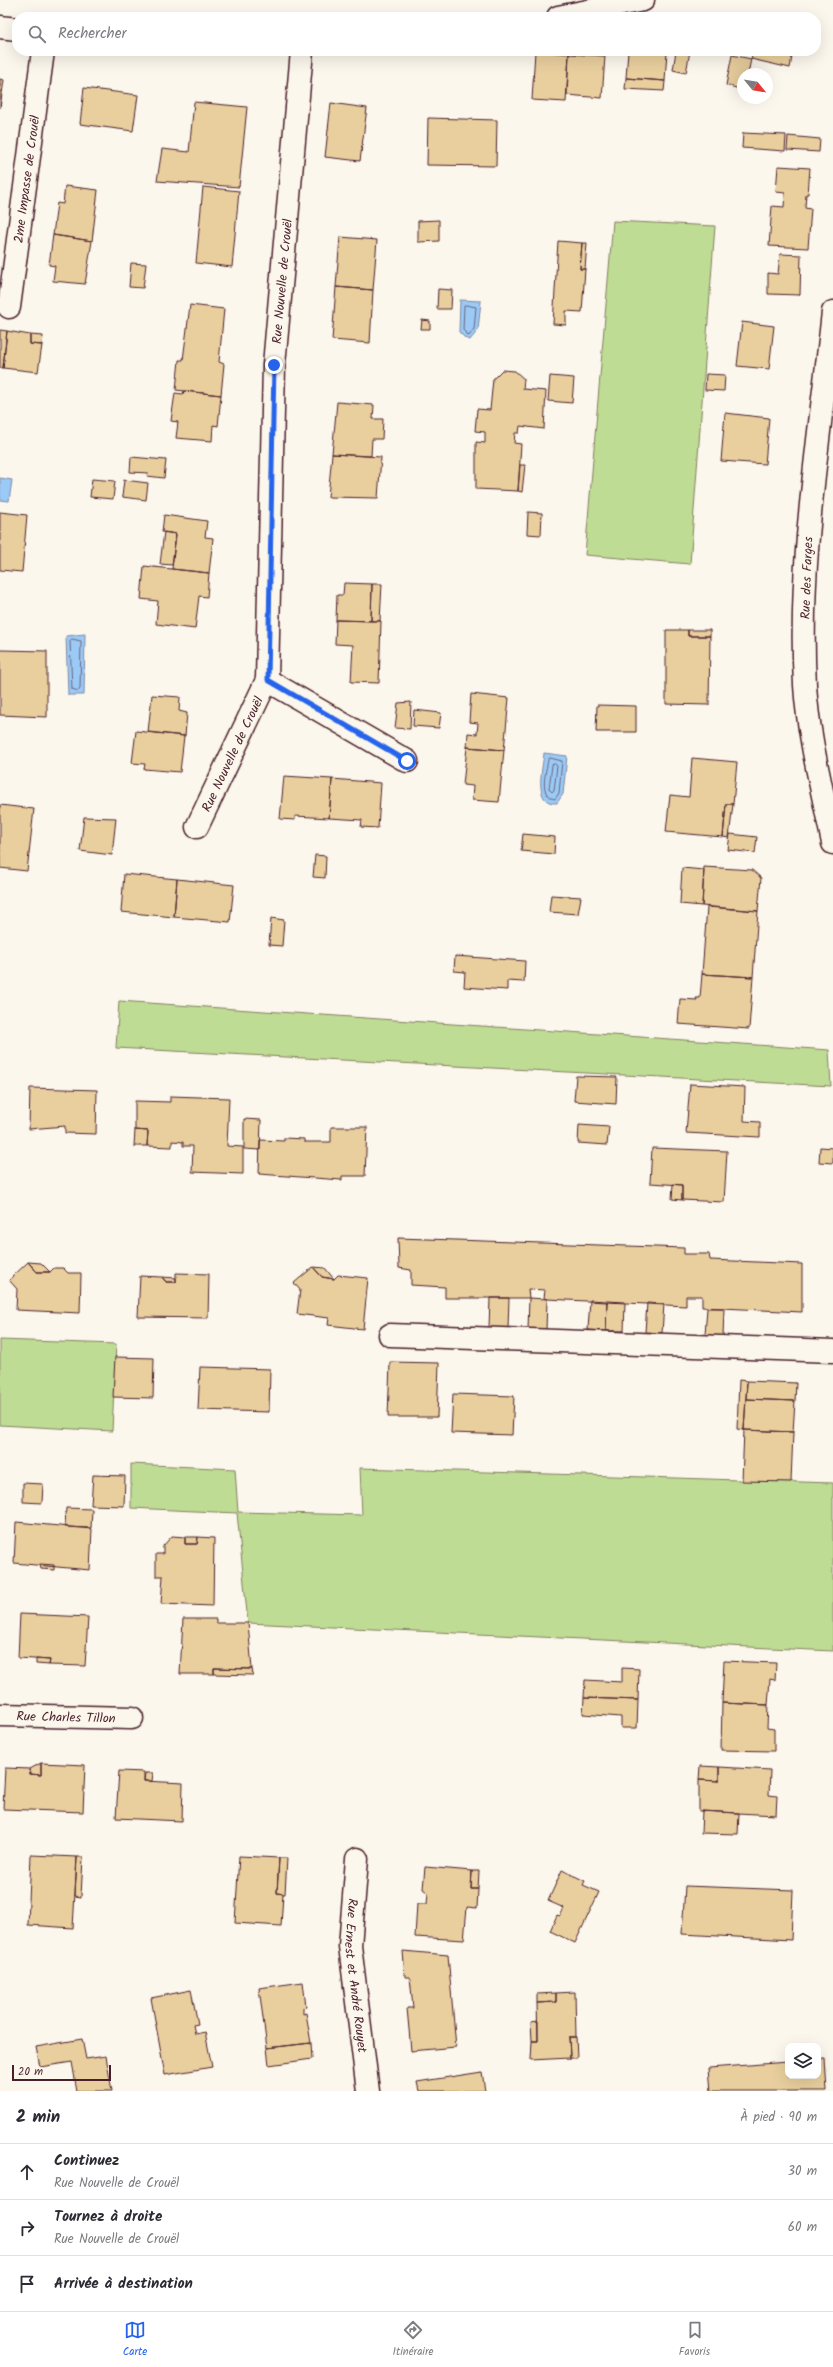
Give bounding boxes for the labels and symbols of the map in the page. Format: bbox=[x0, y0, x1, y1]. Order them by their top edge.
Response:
north arrow bbox=[737, 68, 773, 104]
street label: 2me Impasse de Crouël bbox=[9, 114, 46, 244]
street label: Rue Nouvelle de Crouël bbox=[267, 218, 299, 345]
route end bbox=[265, 356, 283, 374]
street label: Rue des Farges bbox=[796, 536, 819, 620]
street label: Rue Nouvelle de Crouël bbox=[197, 693, 270, 816]
route start bbox=[398, 752, 416, 770]
street label: Rue Charles Tillon bbox=[16, 1706, 116, 1730]
street label: Rue Ernest et André Rouyet bbox=[338, 1897, 372, 2055]
scale bar bbox=[12, 2063, 111, 2082]

